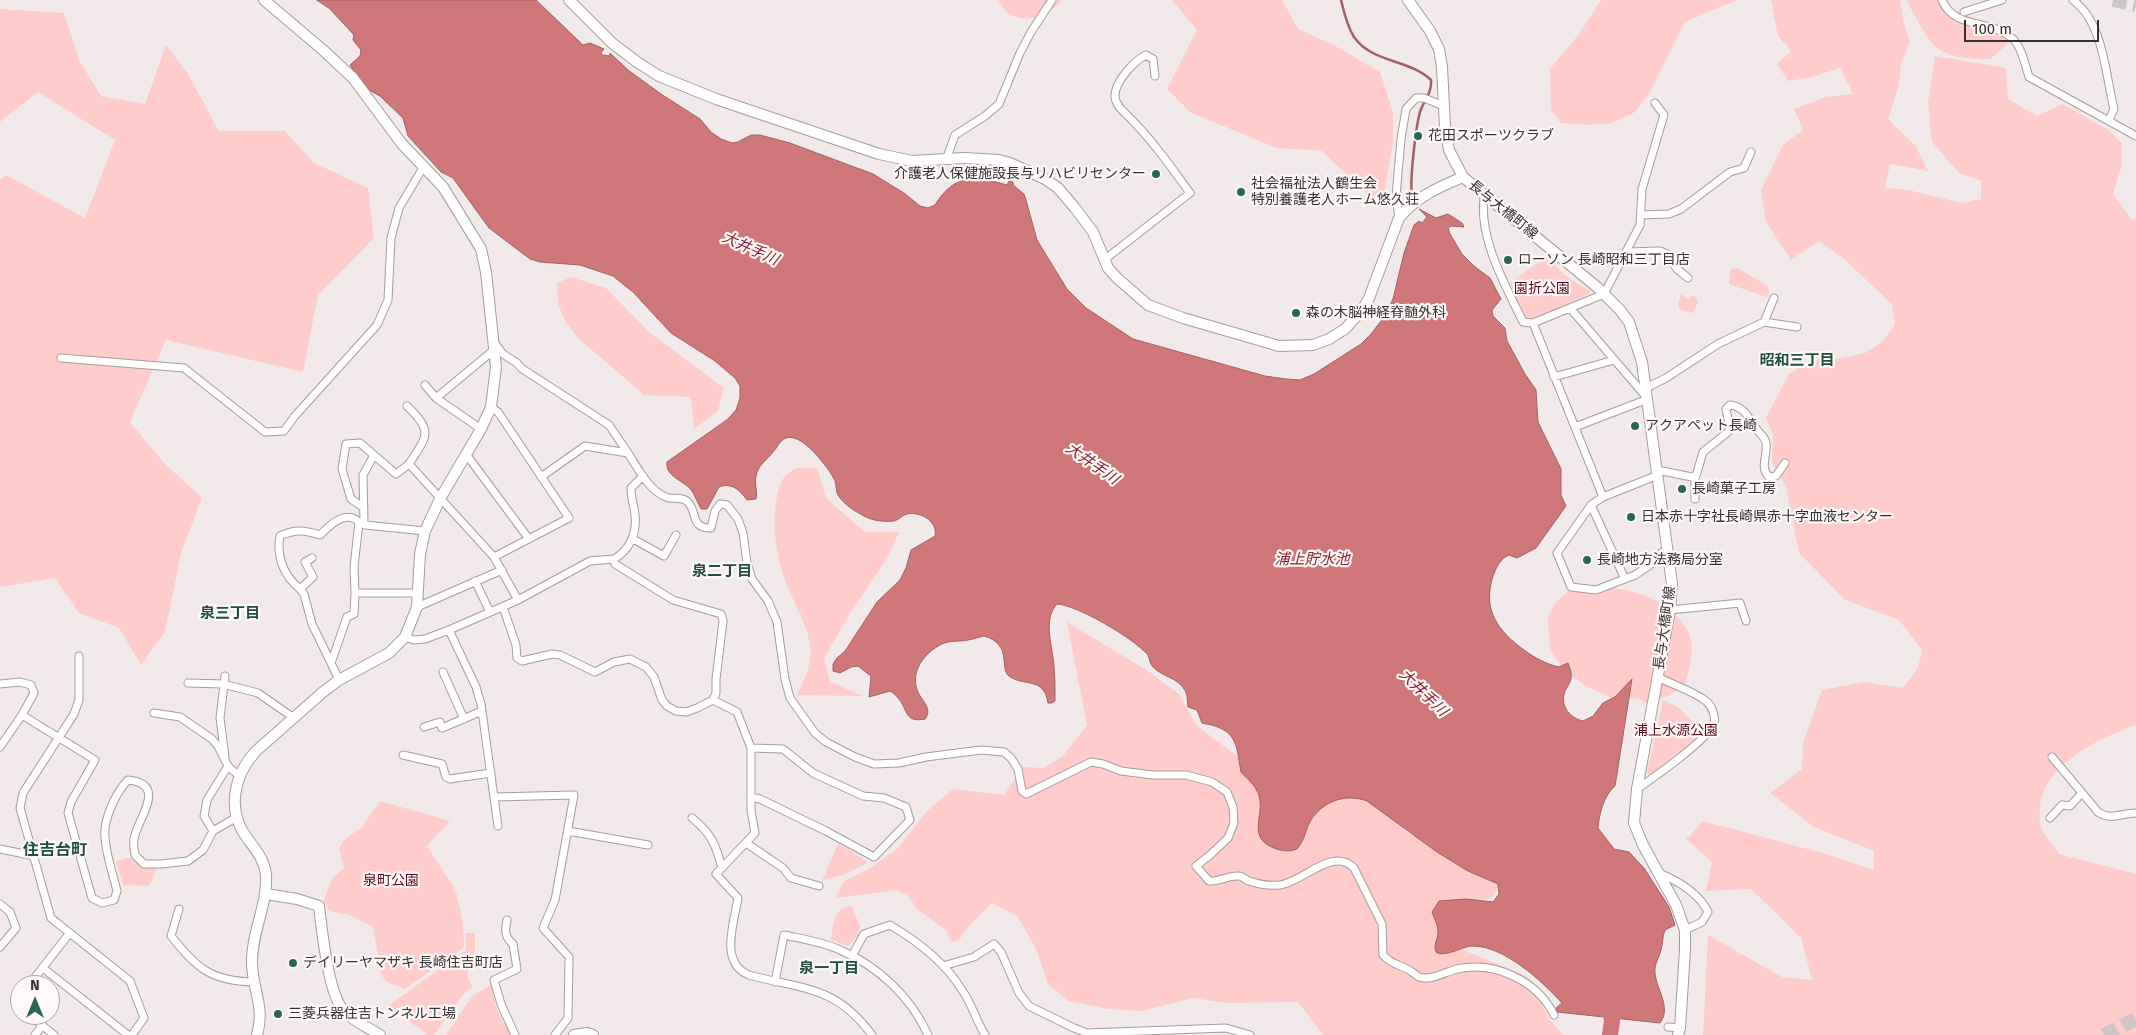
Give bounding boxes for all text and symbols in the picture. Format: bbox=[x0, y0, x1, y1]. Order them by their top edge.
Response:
scale bar bbox=[1966, 10, 2101, 42]
text: 100 m bbox=[1972, 20, 2012, 38]
place label: 花田スポーツクラブ bbox=[1428, 128, 1554, 144]
marker: 花田スポーツクラブ bbox=[1412, 130, 1424, 142]
place label: 介護老人保健施設長与リハビリセンター bbox=[894, 166, 1146, 182]
marker: 介護老人保健施設長与リハビリセンター bbox=[1150, 168, 1162, 180]
place label: 社会福祉法人鶴生会 特別養護老人ホーム悠久荘 bbox=[1251, 176, 1419, 208]
street label: 長与大橋町線 bbox=[1465, 177, 1541, 243]
marker: 社会福祉法人鶴生会 特別養護老人ホーム悠久荘 bbox=[1235, 186, 1247, 198]
water label: 大井手川 bbox=[719, 229, 781, 269]
place label: ローソン 長崎昭和三丁目店 bbox=[1518, 252, 1690, 268]
marker: ローソン 長崎昭和三丁目店 bbox=[1502, 254, 1514, 266]
park label: 園折公園 bbox=[1514, 281, 1570, 297]
place label: 森の木脳神経脊髄外科 bbox=[1306, 305, 1446, 321]
marker: 森の木脳神経脊髄外科 bbox=[1290, 307, 1302, 319]
district label: 昭和三丁目 bbox=[1760, 352, 1834, 370]
place label: アクアペット長崎 bbox=[1645, 418, 1757, 434]
marker: アクアペット長崎 bbox=[1629, 420, 1641, 432]
water label: 大井手川 bbox=[1062, 439, 1122, 489]
place label: 長崎菓子工房 bbox=[1692, 481, 1776, 497]
marker: 長崎菓子工房 bbox=[1676, 483, 1688, 495]
place label: 日本赤十字社長崎県赤十字血液センター bbox=[1641, 509, 1893, 525]
marker: 日本赤十字社長崎県赤十字血液センター bbox=[1625, 511, 1637, 523]
water label: 浦上貯水池 bbox=[1275, 551, 1349, 569]
place label: 長崎地方法務局分室 bbox=[1597, 552, 1723, 568]
marker: 長崎地方法務局分室 bbox=[1581, 554, 1593, 566]
district label: 泉二丁目 bbox=[692, 563, 752, 581]
street label: 長与大橋町線 bbox=[1651, 585, 1679, 671]
district label: 泉三丁目 bbox=[200, 605, 260, 623]
water label: 大井手川 bbox=[1395, 666, 1451, 720]
park label: 浦上水源公園 bbox=[1634, 723, 1718, 739]
district label: 住吉台町 bbox=[23, 841, 87, 861]
park label: 泉町公園 bbox=[363, 873, 419, 889]
place label: デイリーヤマザキ 長崎住吉町店 bbox=[303, 955, 503, 971]
marker: デイリーヤマザキ 長崎住吉町店 bbox=[287, 957, 299, 969]
district label: 泉一丁目 bbox=[799, 960, 859, 978]
north arrow bbox=[10, 975, 60, 1025]
text: N bbox=[30, 977, 40, 994]
place label: 三菱兵器住吉トンネル工場 bbox=[288, 1006, 456, 1022]
marker: 三菱兵器住吉トンネル工場 bbox=[272, 1008, 284, 1020]

